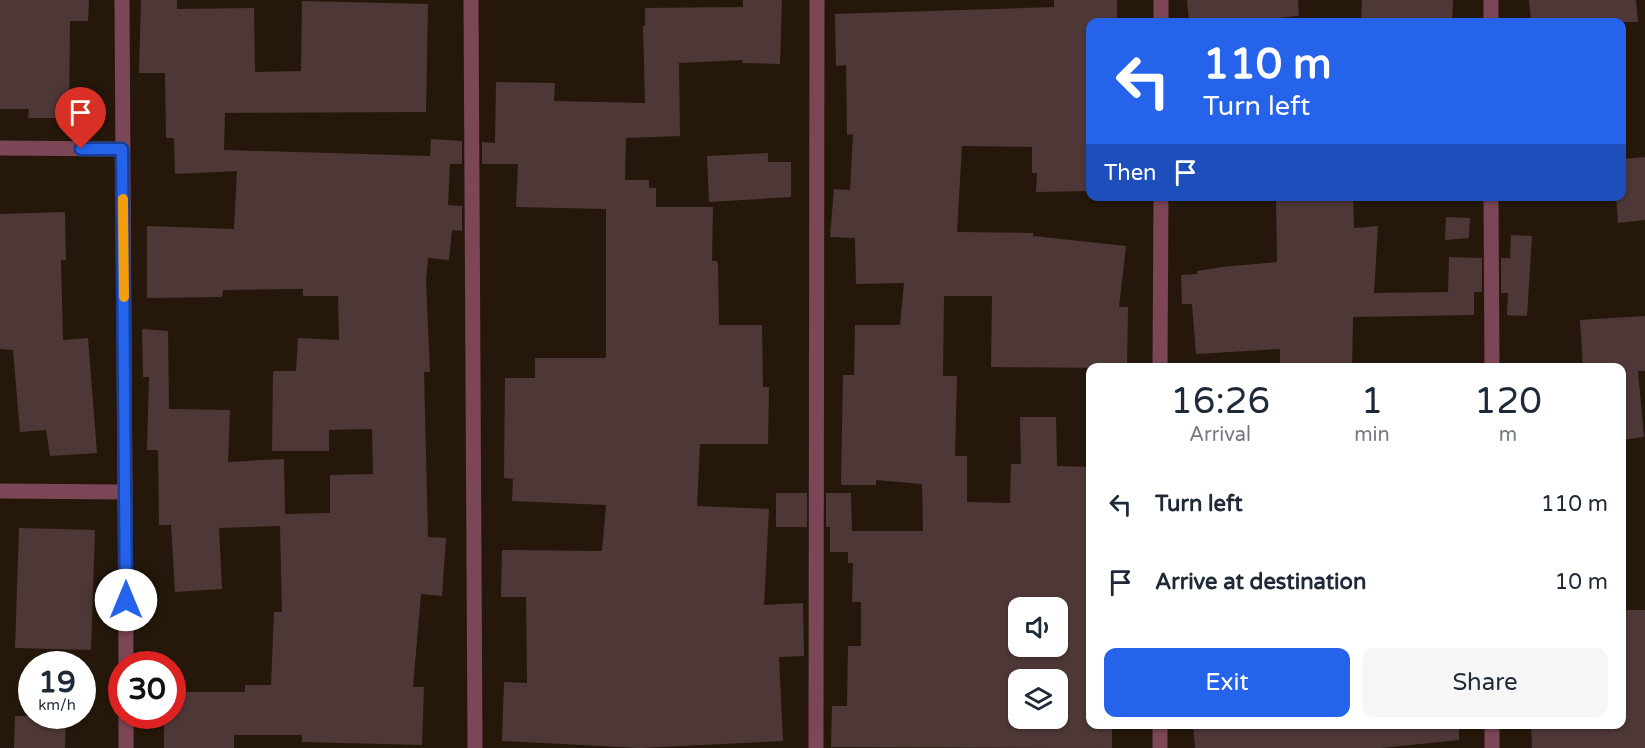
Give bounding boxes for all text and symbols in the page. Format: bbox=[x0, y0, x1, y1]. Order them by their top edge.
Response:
text: 110 m bbox=[1203, 39, 1332, 90]
icon: left bbox=[1104, 42, 1182, 120]
pin bbox=[55, 87, 106, 149]
text: Turn left bbox=[1203, 90, 1310, 123]
icon: arrive bbox=[64, 96, 97, 129]
icon: arrive bbox=[1169, 156, 1202, 189]
text: Then bbox=[1104, 160, 1157, 186]
text: 16:26 bbox=[1170, 380, 1270, 423]
text: 1 bbox=[1361, 380, 1383, 423]
text: 120 bbox=[1474, 380, 1542, 423]
text: Arrival bbox=[1189, 423, 1251, 447]
text: min bbox=[1354, 423, 1390, 447]
text: m bbox=[1499, 423, 1517, 447]
icon: left bbox=[1104, 488, 1137, 521]
text: Turn left bbox=[1155, 491, 1243, 517]
text: 110 m bbox=[1541, 491, 1608, 517]
icon: arrive bbox=[1104, 566, 1137, 599]
position arrow bbox=[94, 568, 158, 632]
text: Arrive at destination bbox=[1155, 569, 1366, 595]
text: 10 m bbox=[1554, 569, 1608, 595]
map controls bbox=[1008, 597, 1068, 729]
button: sound bbox=[1008, 597, 1068, 657]
button: Exit bbox=[1104, 648, 1350, 717]
button: Share bbox=[1362, 648, 1608, 717]
speed limit sign: 30 bbox=[108, 651, 186, 729]
text: 19 bbox=[38, 664, 76, 701]
button: layers bbox=[1008, 669, 1068, 729]
text: km/h bbox=[38, 696, 76, 714]

